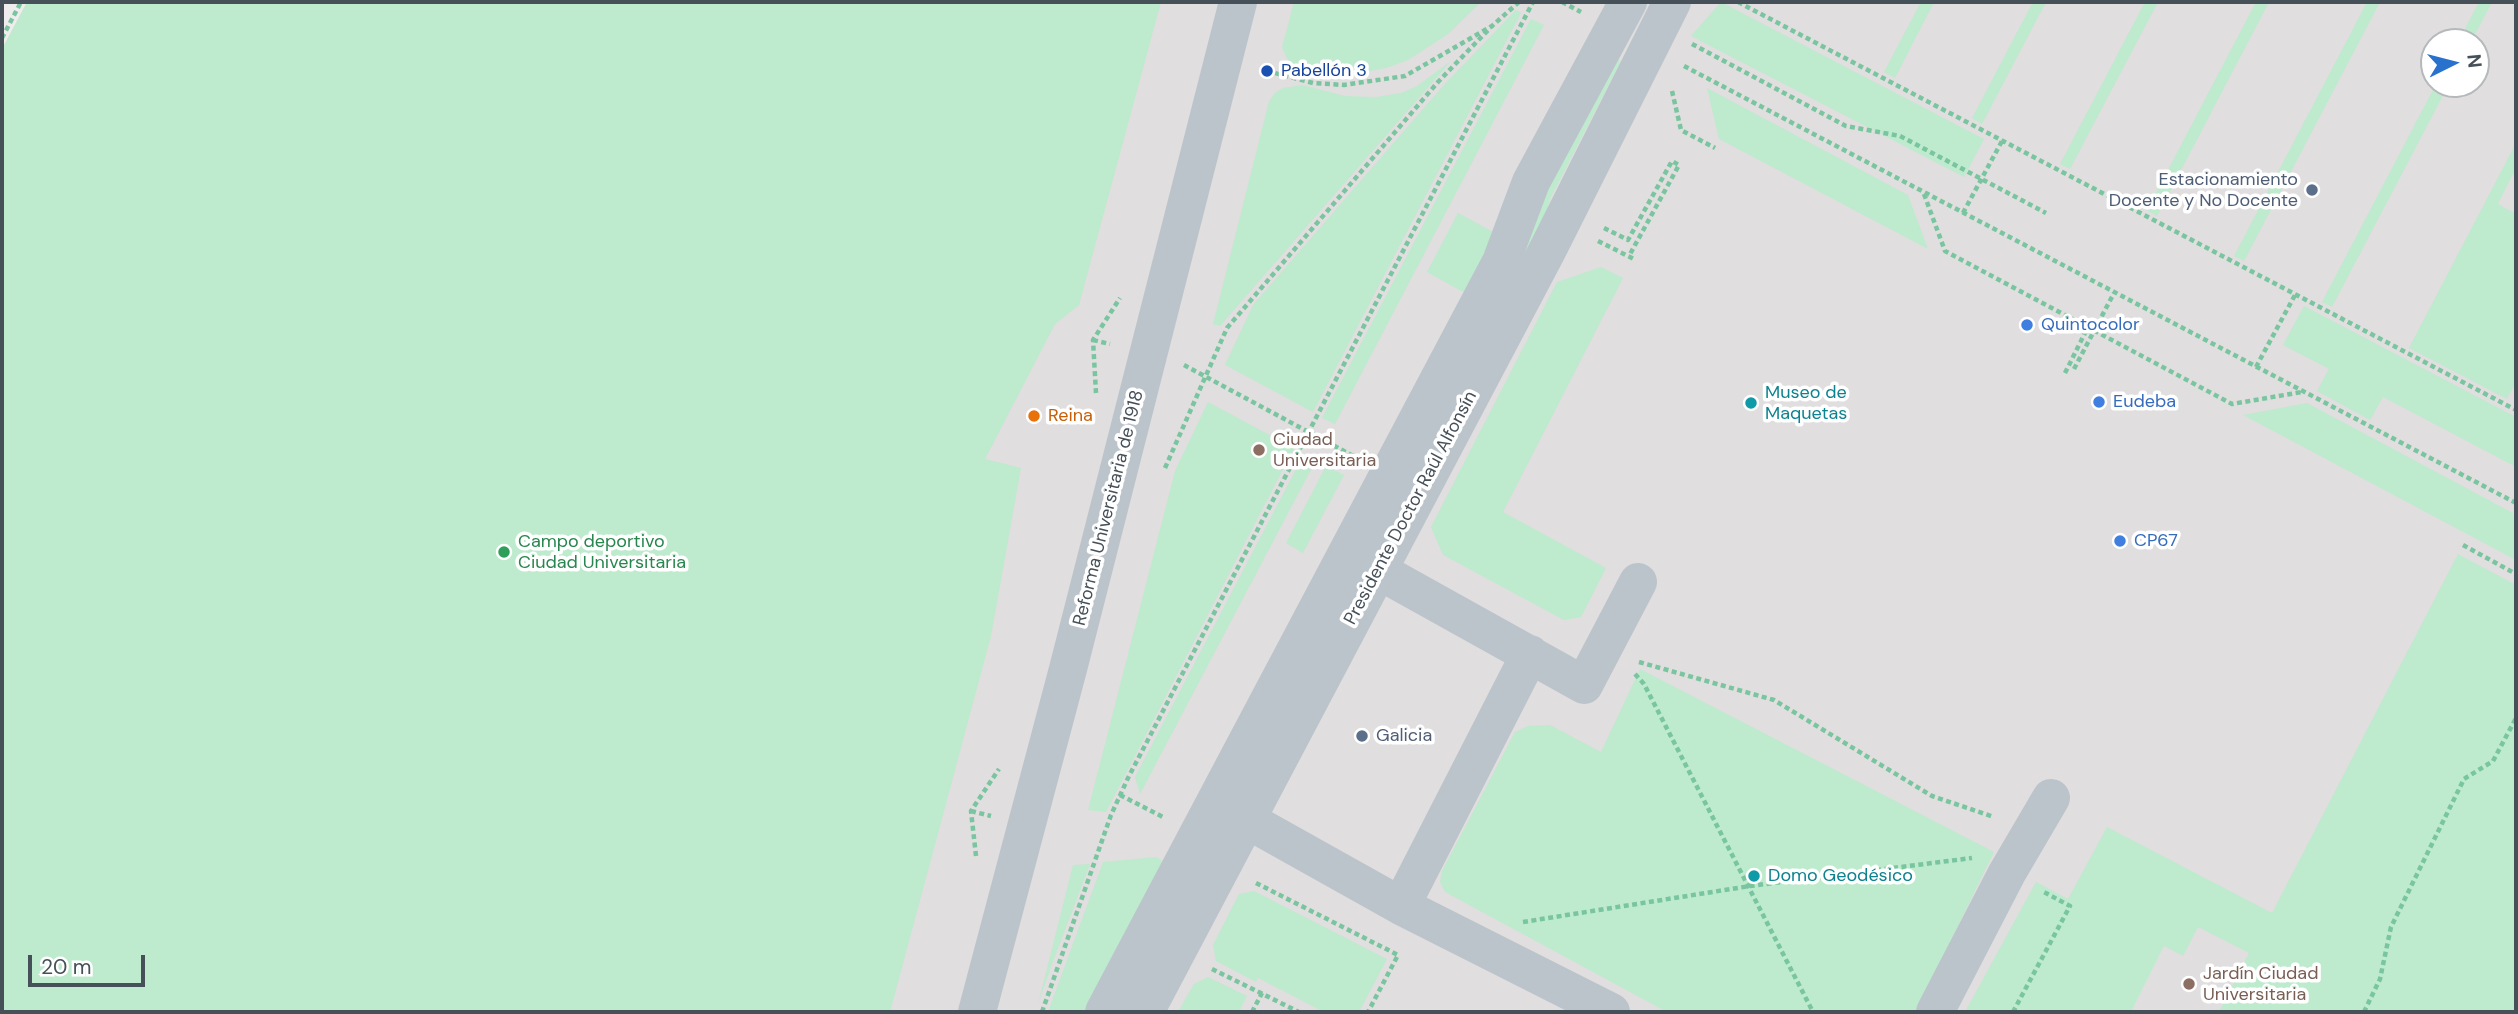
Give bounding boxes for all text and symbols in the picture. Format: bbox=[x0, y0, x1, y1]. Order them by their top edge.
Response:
north arrow bbox=[2420, 28, 2490, 98]
text: N bbox=[2461, 53, 2488, 69]
place label: Pabellón 3 bbox=[1281, 60, 1367, 82]
marker: Pabellón 3 bbox=[1259, 63, 1275, 79]
place label: Estacionamiento Docente y No Docente bbox=[2109, 169, 2298, 212]
marker: Estacionamiento Docente y No Docente bbox=[2304, 182, 2320, 198]
place label: Quintocolor bbox=[2041, 314, 2140, 336]
marker: Quintocolor bbox=[2019, 317, 2035, 333]
place label: Museo de Maquetas bbox=[1765, 382, 1847, 424]
street label: Presidente Doctor Raúl Alfonsín bbox=[1340, 387, 1482, 629]
street label: Reforma Universitaria de 1918 bbox=[1069, 388, 1149, 628]
place label: Eudeba bbox=[2113, 391, 2176, 413]
marker: Eudeba bbox=[2091, 394, 2107, 410]
marker: Museo de Maquetas bbox=[1743, 395, 1759, 411]
place label: Reina bbox=[1048, 405, 1093, 427]
marker: Reina bbox=[1026, 408, 1042, 424]
place label: Ciudad Universitaria bbox=[1273, 429, 1376, 472]
marker: Ciudad Universitaria bbox=[1251, 442, 1267, 458]
place label: CP67 bbox=[2134, 530, 2178, 552]
place label: Campo deportivo Ciudad Universitaria bbox=[518, 531, 686, 574]
marker: CP67 bbox=[2112, 533, 2128, 549]
marker: Campo deportivo Ciudad Universitaria bbox=[496, 544, 512, 560]
place label: Galicia bbox=[1376, 725, 1432, 747]
marker: Galicia bbox=[1354, 728, 1370, 744]
place label: Domo Geodésico bbox=[1768, 865, 1913, 887]
marker: Domo Geodésico bbox=[1746, 868, 1762, 884]
scale bar bbox=[32, 940, 149, 984]
text: 20 m bbox=[41, 953, 92, 981]
place label: Jardín Ciudad Universitaria bbox=[2203, 963, 2318, 1006]
marker: Jardín Ciudad Universitaria bbox=[2181, 976, 2197, 992]

